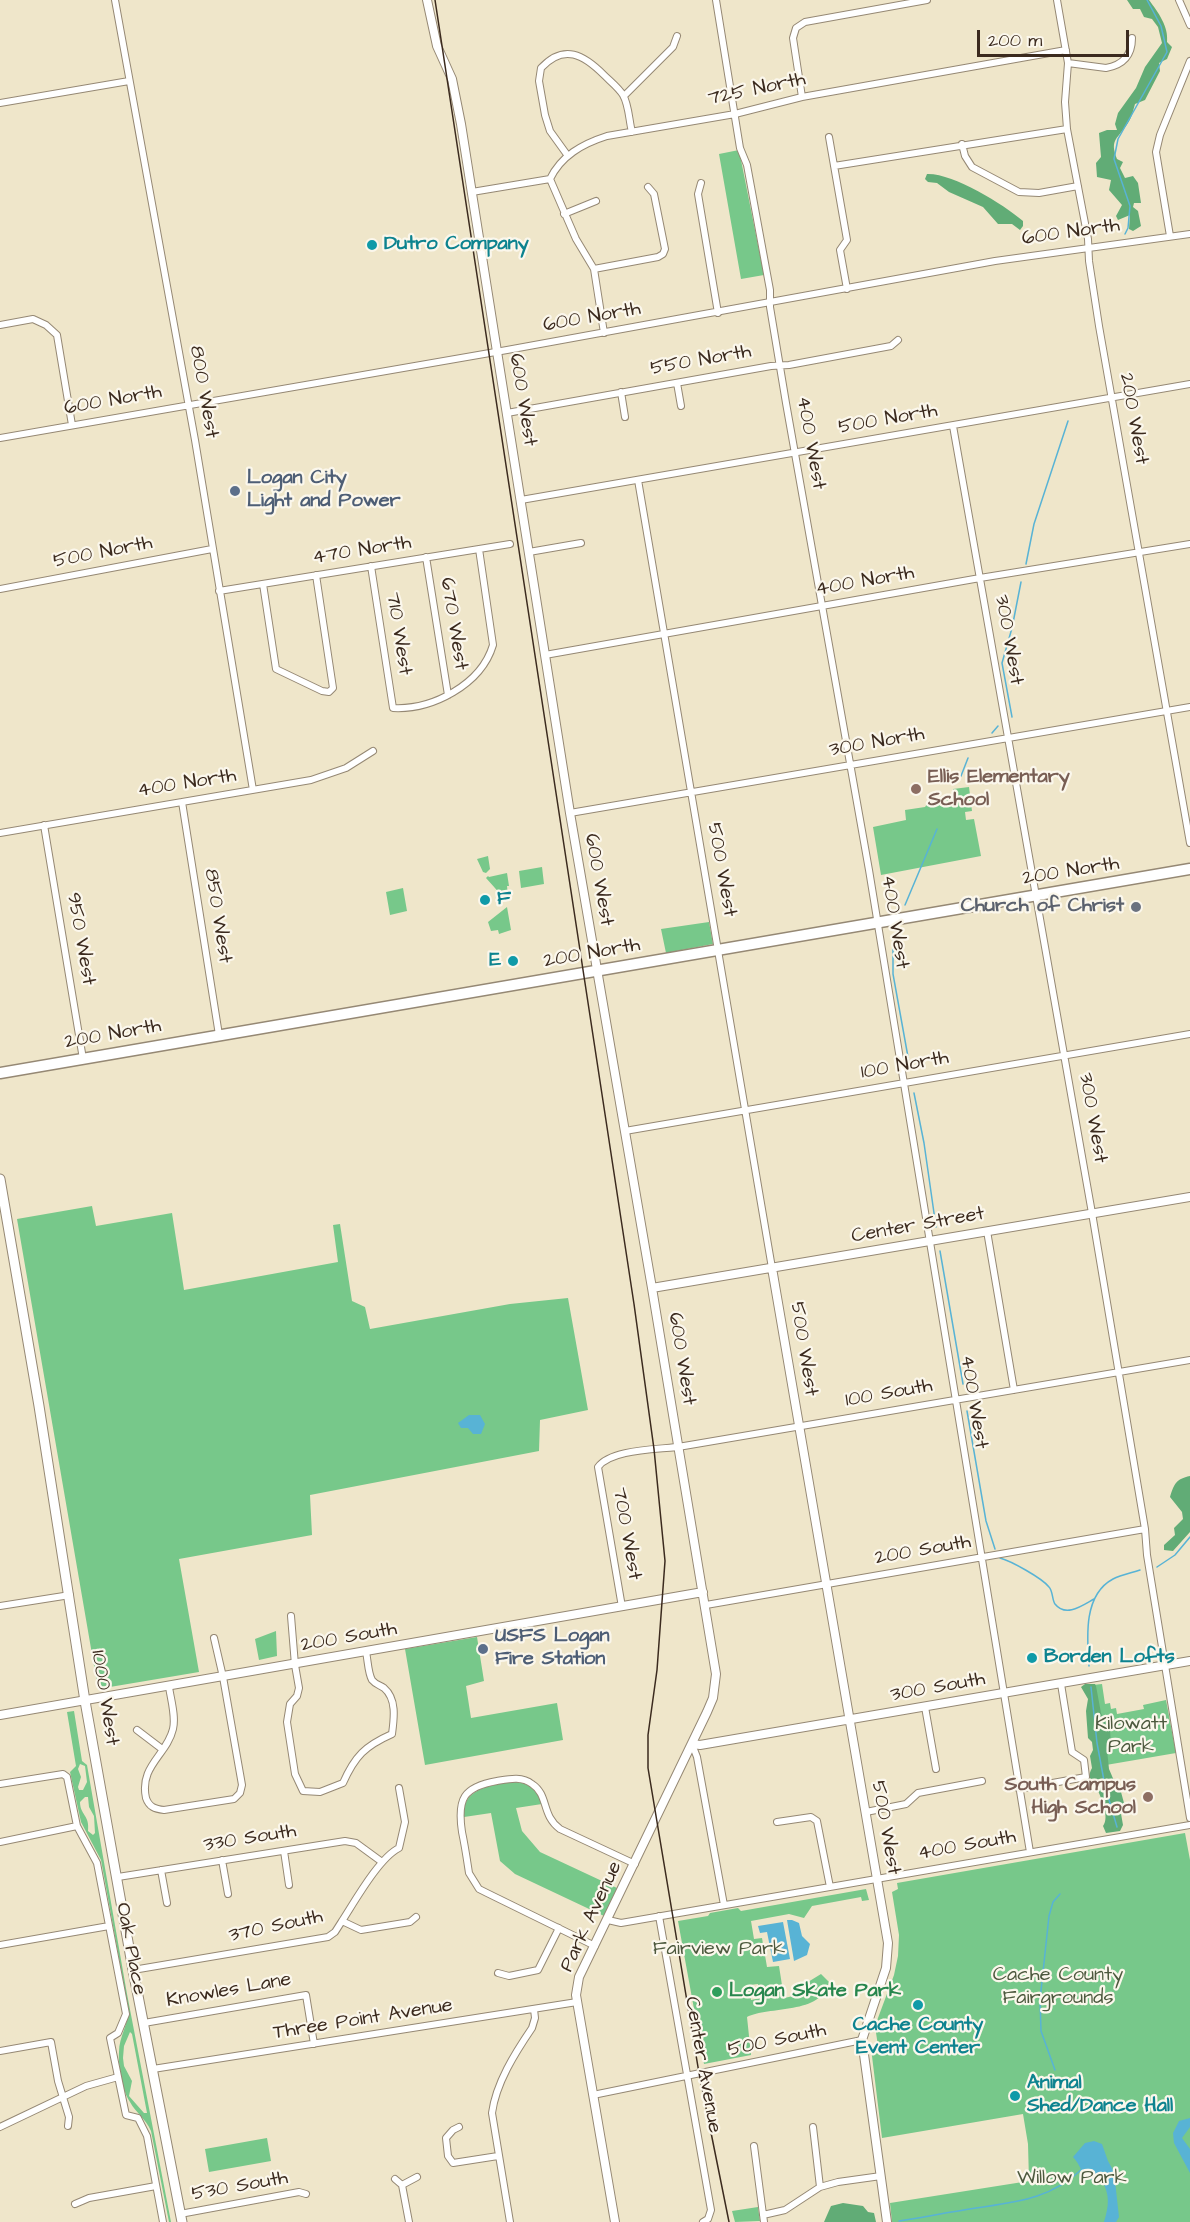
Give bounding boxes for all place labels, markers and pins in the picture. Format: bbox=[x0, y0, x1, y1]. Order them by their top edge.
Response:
place label: Dutro Company bbox=[384, 233, 529, 257]
marker: Dutro Company bbox=[365, 238, 379, 252]
place label: Logan City Light and Power bbox=[247, 467, 401, 514]
marker: Logan City Light and Power bbox=[228, 484, 242, 498]
place label: Ellis Elementary School bbox=[928, 766, 1070, 813]
marker: Ellis Elementary School bbox=[909, 782, 923, 796]
place label: F bbox=[497, 888, 511, 912]
marker: F bbox=[478, 893, 492, 907]
place label: Church of Christ bbox=[961, 895, 1124, 919]
marker: Church of Christ bbox=[1129, 900, 1143, 914]
place label: E bbox=[489, 949, 501, 973]
marker: E bbox=[506, 954, 520, 968]
place label: USFS Logan Fire Station bbox=[495, 1625, 609, 1672]
marker: USFS Logan Fire Station bbox=[476, 1642, 490, 1656]
place label: Borden Lofts bbox=[1044, 1646, 1175, 1670]
marker: Borden Lofts bbox=[1025, 1651, 1039, 1665]
place label: South Campus High School bbox=[1005, 1774, 1136, 1821]
marker: South Campus High School bbox=[1141, 1790, 1155, 1804]
place label: Logan Skate Park bbox=[729, 1980, 901, 2004]
marker: Logan Skate Park bbox=[710, 1985, 724, 1999]
marker: Cache County Event Center bbox=[911, 1998, 925, 2012]
place label: Cache County Event Center bbox=[853, 2014, 983, 2061]
place label: Animal Shed/Dance Hall bbox=[1027, 2072, 1173, 2119]
marker: Animal Shed/Dance Hall bbox=[1008, 2089, 1022, 2103]

